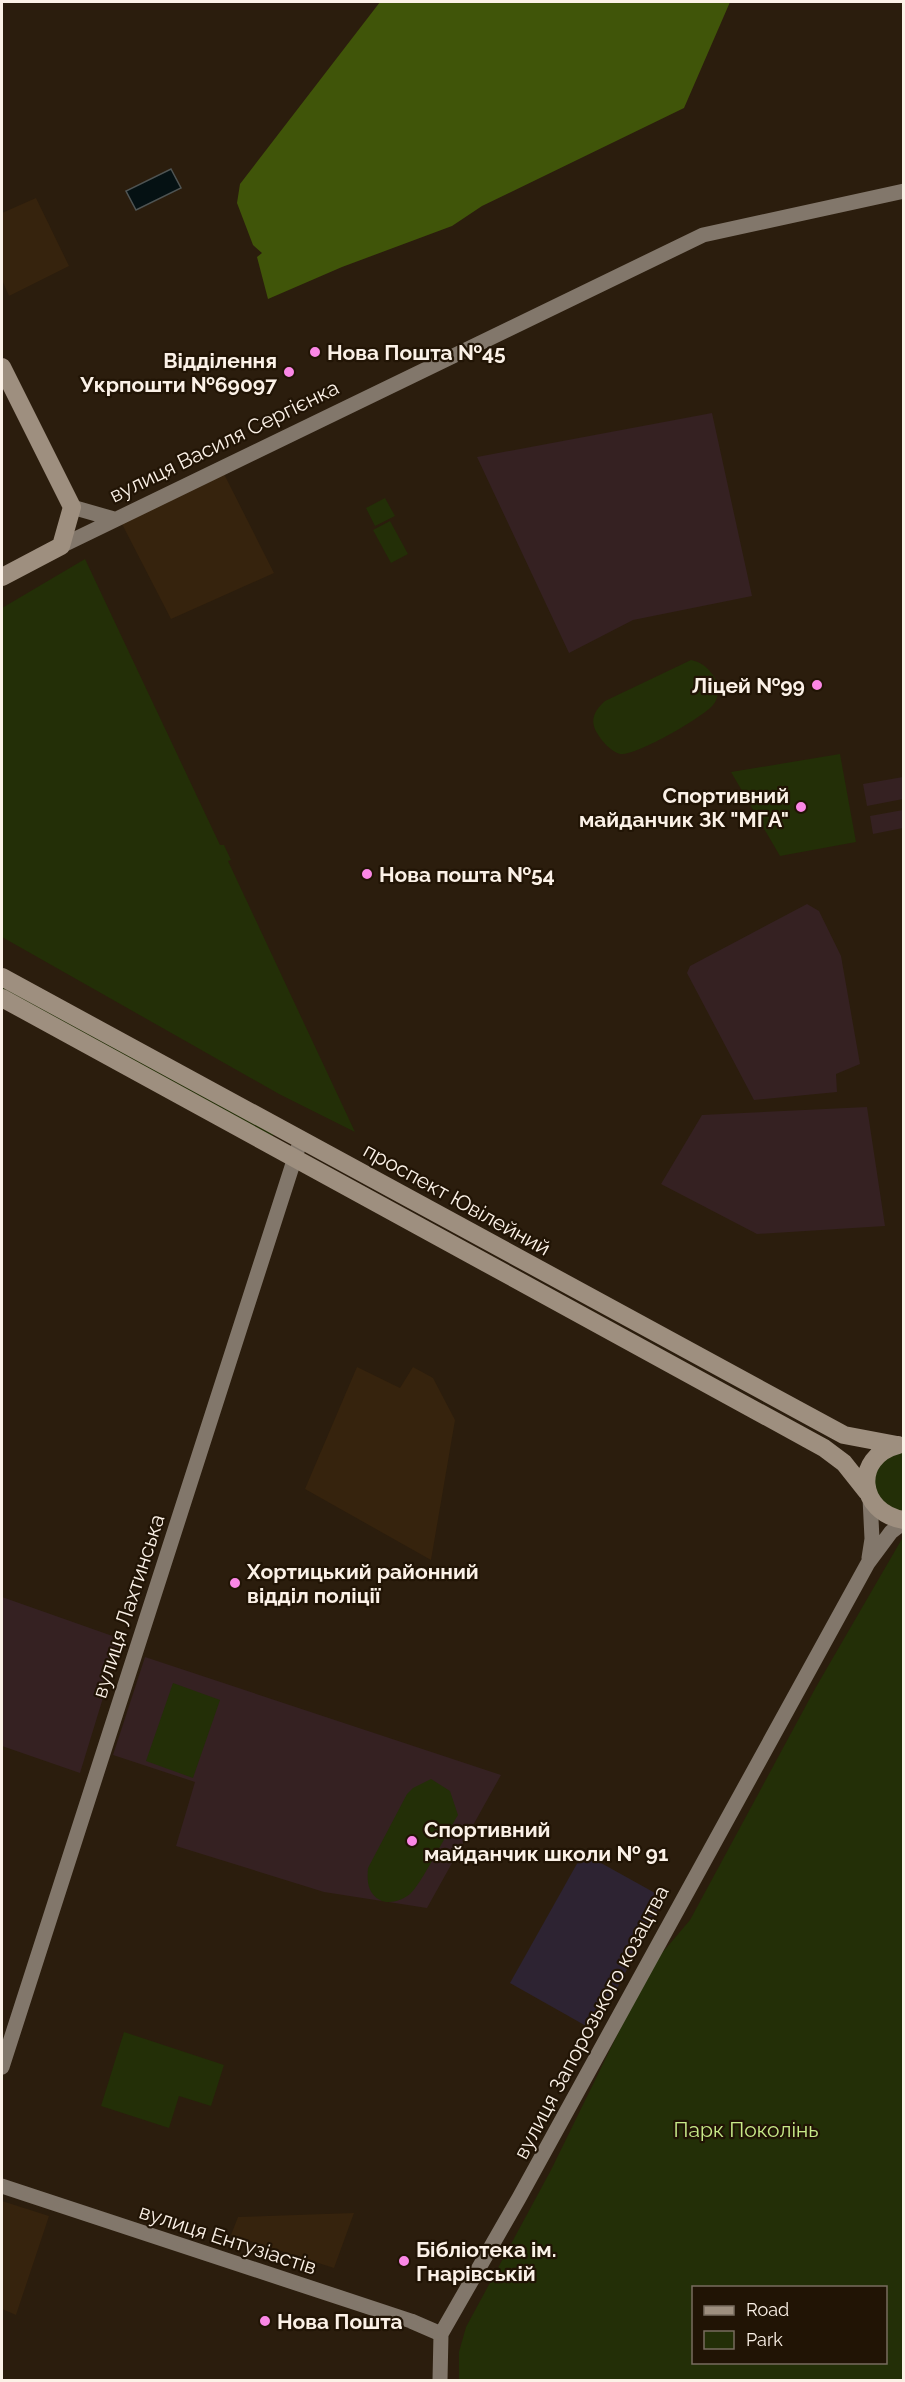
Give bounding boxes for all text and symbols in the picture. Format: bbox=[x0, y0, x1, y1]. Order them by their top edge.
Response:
place label: Нова Пошта №45 bbox=[327, 340, 506, 365]
marker: Нова Пошта №45 bbox=[308, 345, 322, 359]
place label: Відділення Укрпошти №69097 bbox=[79, 348, 277, 397]
marker: Відділення Укрпошти №69097 bbox=[282, 365, 296, 379]
street label: вулиця Василя Сергієнка bbox=[105, 375, 343, 507]
place label: Ліцей №99 bbox=[692, 673, 805, 698]
marker: Ліцей №99 bbox=[810, 678, 824, 692]
place label: Спортивний майданчик ЗК "МГА" bbox=[579, 783, 789, 832]
marker: Спортивний майданчик ЗК "МГА" bbox=[794, 800, 808, 814]
place label: Нова пошта №54 bbox=[379, 862, 555, 887]
marker: Нова пошта №54 bbox=[360, 867, 374, 881]
street label: проспект Ювілейний bbox=[359, 1137, 555, 1261]
street label: вулиця Лахтинська bbox=[87, 1511, 169, 1701]
place label: Хортицький районний відділ поліції bbox=[246, 1559, 479, 1608]
marker: Хортицький районний відділ поліції bbox=[228, 1576, 242, 1590]
place label: Спортивний майданчик школи № 91 bbox=[424, 1817, 668, 1866]
marker: Спортивний майданчик школи № 91 bbox=[405, 1834, 419, 1848]
street label: вулиця Запорозького козацтва bbox=[508, 1881, 674, 2163]
park label: Парк Поколінь bbox=[673, 2117, 819, 2142]
street label: вулиця Ентузіастів bbox=[136, 2199, 320, 2279]
place label: Бібліотека ім. Гнарівській bbox=[416, 2237, 556, 2286]
marker: Бібліотека ім. Гнарівській bbox=[397, 2254, 411, 2268]
legend bbox=[692, 2286, 887, 2364]
text: Road bbox=[746, 2299, 789, 2320]
place label: Нова Пошта bbox=[277, 2309, 403, 2334]
marker: Нова Пошта bbox=[258, 2314, 272, 2328]
text: Park bbox=[746, 2329, 783, 2350]

